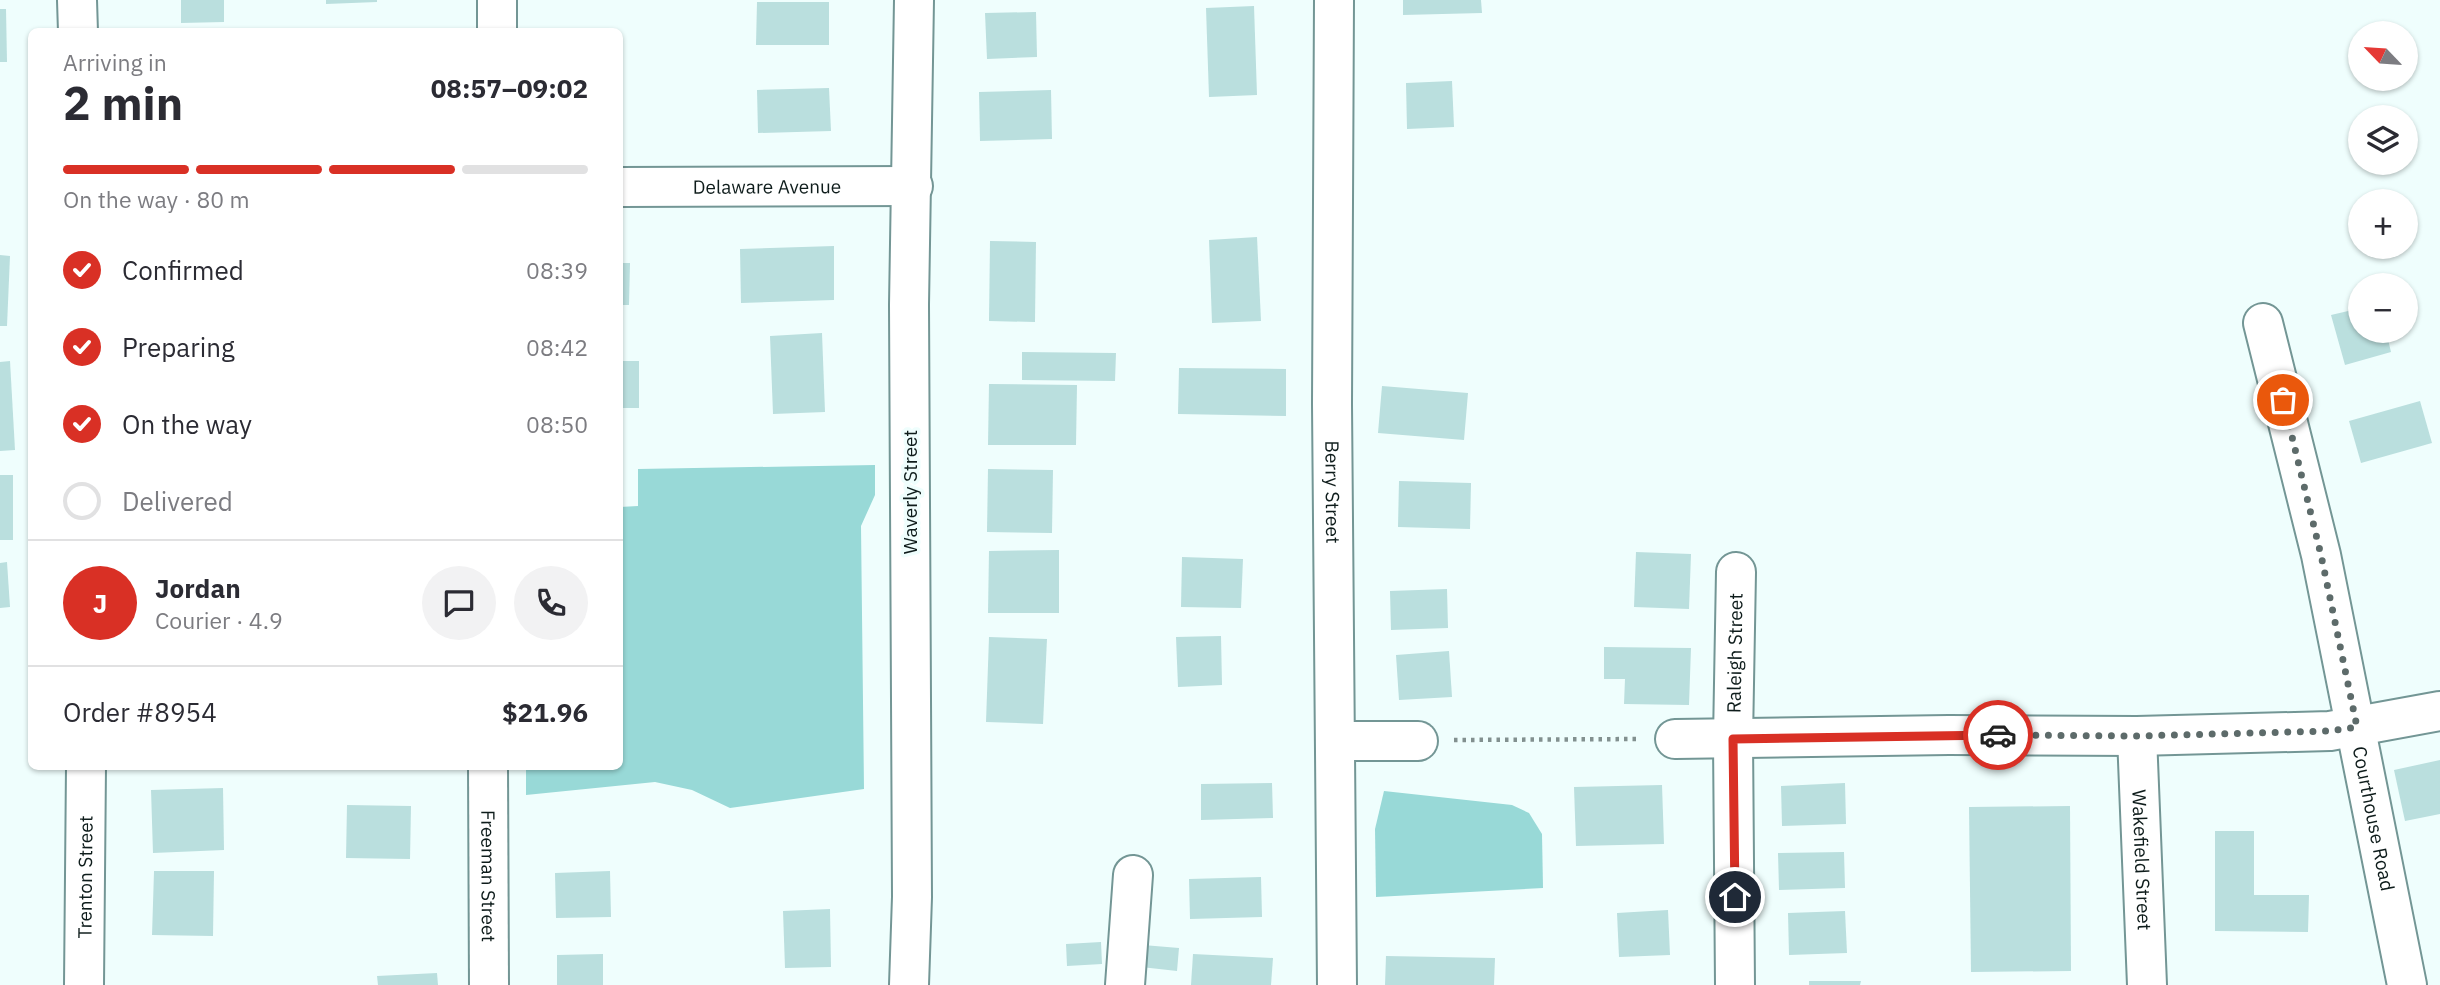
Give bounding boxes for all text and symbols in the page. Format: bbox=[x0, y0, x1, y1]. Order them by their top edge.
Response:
north arrow bbox=[2348, 21, 2418, 91]
map controls bbox=[2348, 21, 2418, 343]
text: Arriving in bbox=[63, 47, 167, 77]
text: 08:57–09:02 bbox=[431, 71, 588, 105]
text: 2 min bbox=[63, 73, 183, 133]
button: layers bbox=[2348, 105, 2418, 175]
street label: Delaware Avenue bbox=[693, 174, 841, 199]
text: On the way · 80 m bbox=[63, 184, 250, 214]
button: + bbox=[2348, 189, 2418, 259]
icon: check bbox=[63, 251, 101, 289]
text: Confirmed bbox=[122, 253, 244, 287]
text: 08:39 bbox=[526, 255, 588, 285]
button: − bbox=[2348, 273, 2418, 343]
icon: check bbox=[63, 328, 101, 366]
text: Preparing bbox=[122, 330, 235, 364]
text: 08:42 bbox=[526, 332, 588, 362]
pin bbox=[2253, 370, 2313, 430]
icon: bag bbox=[2264, 381, 2302, 419]
icon: check bbox=[63, 405, 101, 443]
text: On the way bbox=[122, 407, 252, 441]
text: 08:50 bbox=[526, 409, 588, 439]
street label: Waverly Street bbox=[898, 430, 922, 554]
street label: Berry Street bbox=[1320, 440, 1345, 544]
text: Delivered bbox=[122, 484, 233, 518]
button: chat bbox=[422, 566, 496, 640]
button: phone bbox=[514, 566, 588, 640]
text: Jordan bbox=[155, 571, 241, 605]
text: J bbox=[93, 586, 107, 620]
street label: Raleigh Street bbox=[1721, 593, 1748, 713]
text: Courier · 4.9 bbox=[155, 605, 283, 635]
text: Order #8954 bbox=[63, 695, 217, 729]
text: $21.96 bbox=[502, 695, 588, 729]
courier bbox=[1963, 700, 2033, 770]
icon: car bbox=[1979, 716, 2017, 754]
street label: Courthouse Road bbox=[2348, 744, 2400, 893]
street label: Wakefield Street bbox=[2127, 789, 2157, 931]
street label: Freeman Street bbox=[476, 810, 501, 942]
street label: Trenton Street bbox=[72, 815, 98, 939]
pin bbox=[1705, 867, 1765, 927]
icon: home bbox=[1716, 878, 1754, 916]

